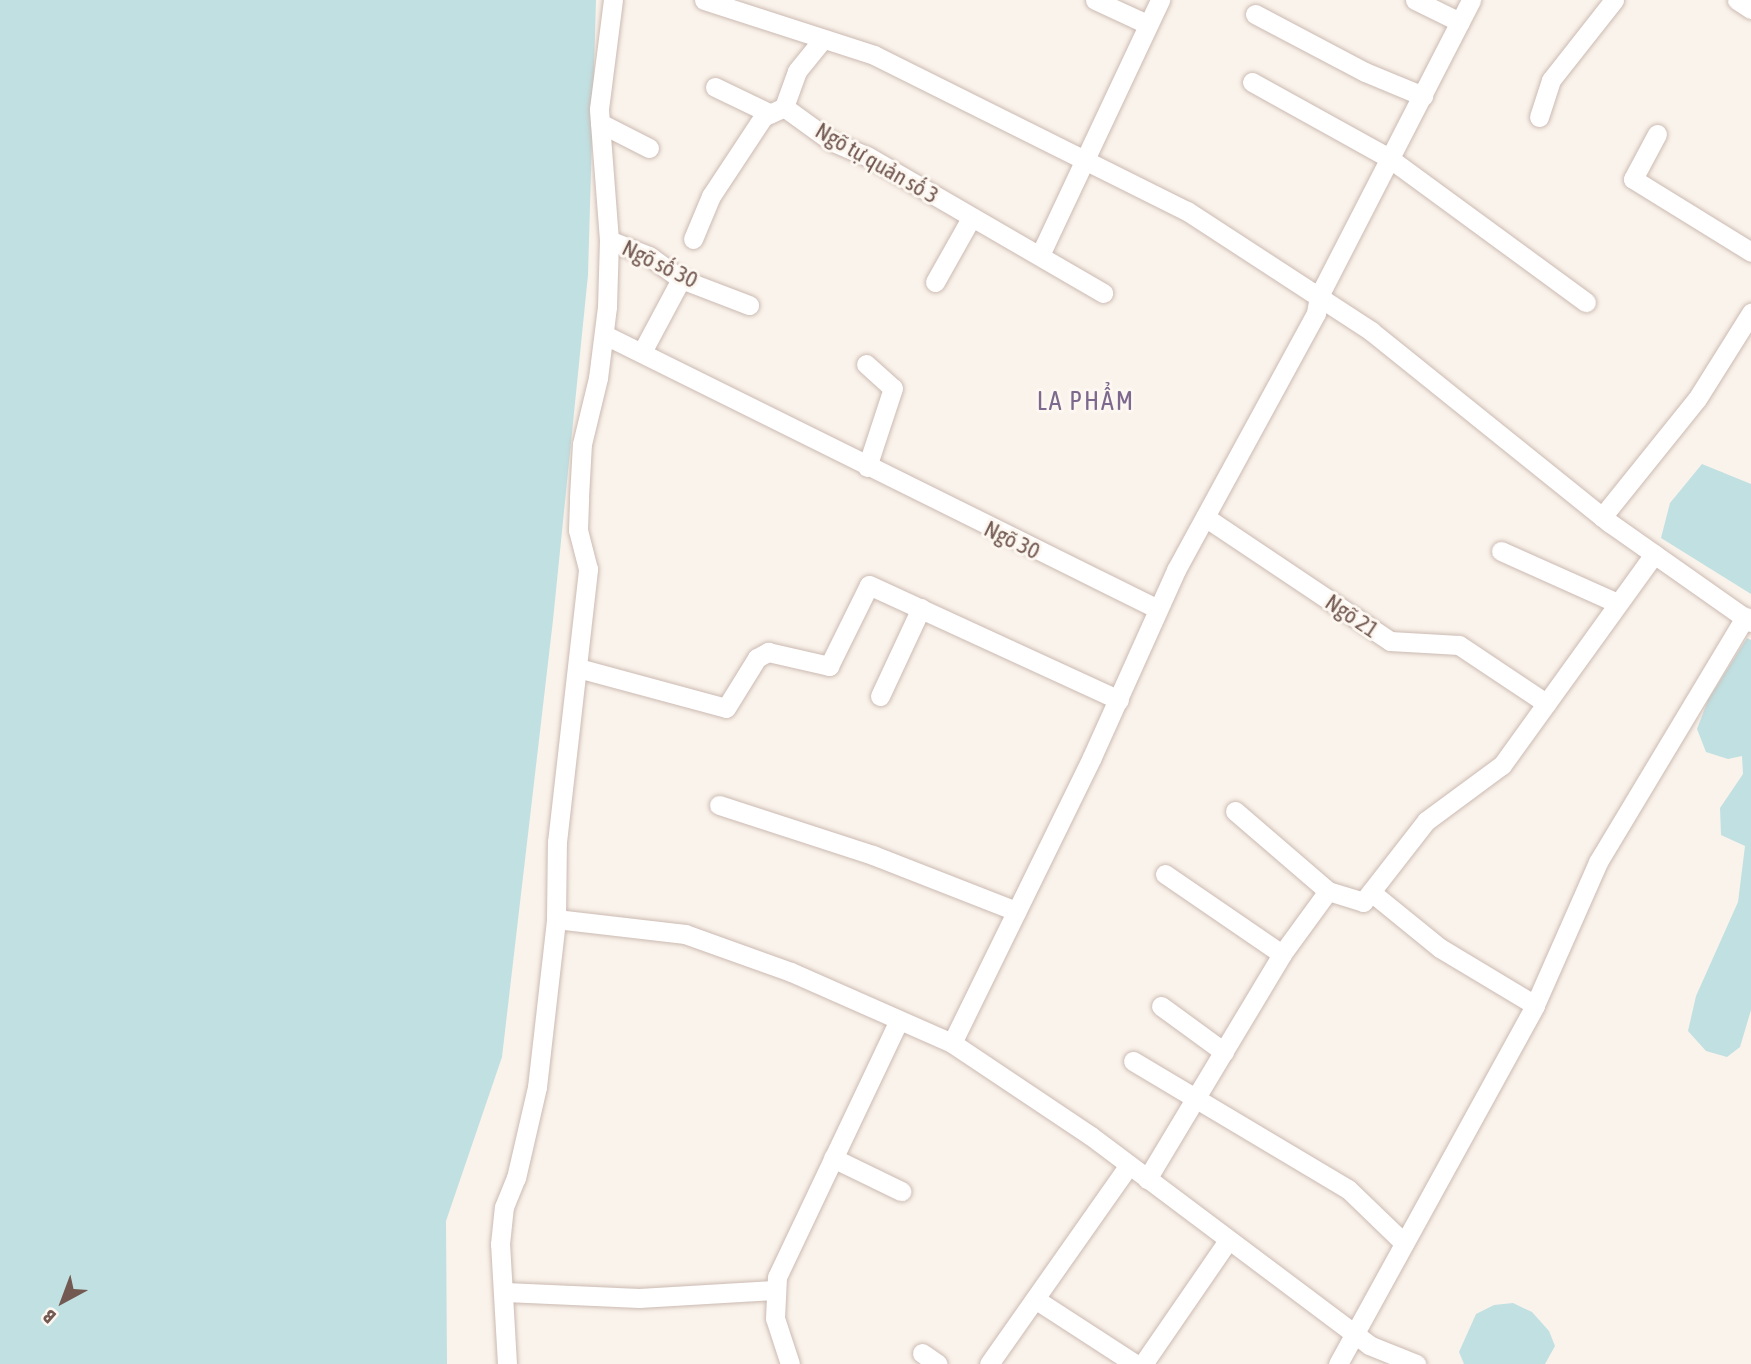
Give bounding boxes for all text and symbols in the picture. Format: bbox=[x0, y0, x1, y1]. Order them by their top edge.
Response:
street label: Ngõ tự quản số 3 bbox=[810, 117, 944, 209]
street label: Ngõ số 30 bbox=[618, 234, 702, 294]
district label: LA PHẨM bbox=[1038, 386, 1134, 418]
street label: Ngõ 30 bbox=[980, 515, 1044, 565]
street label: Ngõ 21 bbox=[1320, 588, 1384, 644]
north arrow bbox=[28, 1266, 98, 1336]
text: B bbox=[39, 1306, 60, 1328]

